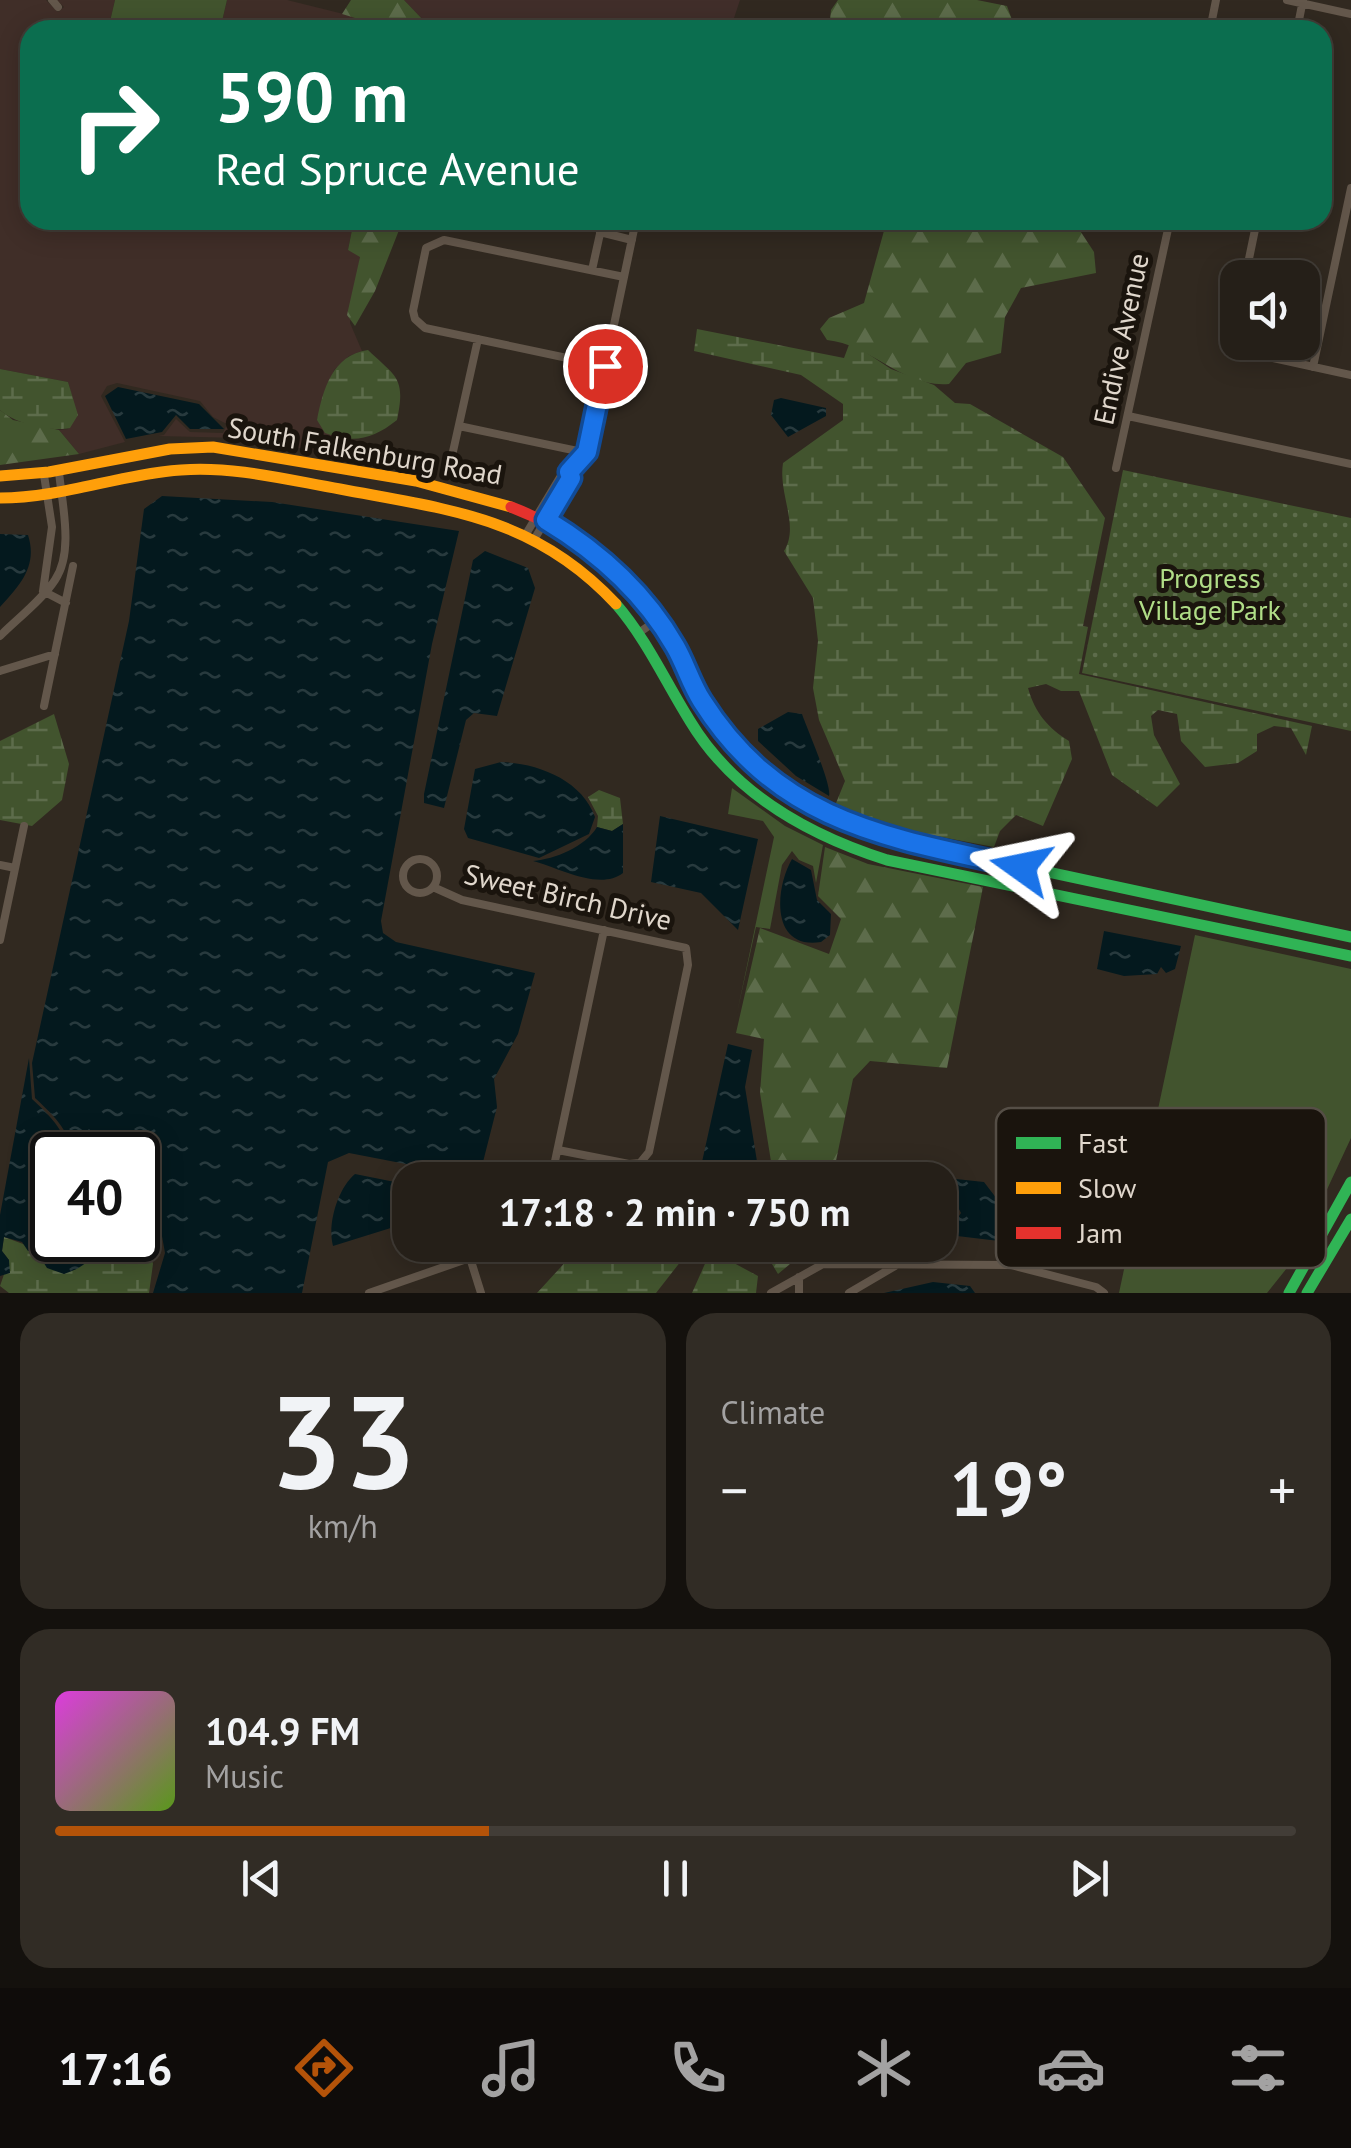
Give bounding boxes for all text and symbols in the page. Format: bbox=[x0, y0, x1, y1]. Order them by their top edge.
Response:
text: 590 m bbox=[215, 51, 408, 141]
icon: right bbox=[50, 60, 180, 190]
text: Red Spruce Avenue bbox=[215, 139, 580, 197]
street label: Endive Avenue bbox=[1084, 250, 1157, 428]
map controls bbox=[1220, 260, 1320, 360]
button: sound bbox=[1220, 260, 1320, 360]
pin bbox=[563, 324, 648, 409]
icon: arrive bbox=[578, 339, 633, 394]
street label: South Falkenburg Road bbox=[225, 408, 505, 493]
park label: Progress Village Park bbox=[1138, 559, 1282, 628]
position arrow bbox=[969, 815, 1073, 919]
street label: Sweet Birch Drive bbox=[461, 855, 675, 938]
legend bbox=[996, 1108, 1326, 1268]
text: Fast bbox=[1078, 1124, 1128, 1161]
speed limit sign: 40 bbox=[30, 1132, 160, 1262]
text: Slow bbox=[1078, 1169, 1137, 1206]
text: 17:18 · 2 min · 750 m bbox=[499, 1187, 850, 1236]
text: Jam bbox=[1077, 1214, 1123, 1251]
text: 33 bbox=[269, 1356, 416, 1524]
text: Climate bbox=[721, 1391, 825, 1433]
text: 19° bbox=[949, 1440, 1067, 1537]
text: − bbox=[721, 1454, 748, 1525]
text: + bbox=[1268, 1454, 1296, 1525]
text: km/h bbox=[308, 1505, 378, 1547]
text: 104.9 FM bbox=[205, 1706, 360, 1755]
text: Music bbox=[205, 1755, 284, 1797]
icon: previous bbox=[234, 1851, 289, 1906]
icon: pause bbox=[648, 1851, 703, 1906]
icon: next bbox=[1062, 1851, 1117, 1906]
icon: directions bbox=[289, 2033, 359, 2103]
icon: music bbox=[476, 2033, 546, 2103]
icon: phone bbox=[663, 2033, 733, 2103]
icon: climate bbox=[849, 2033, 919, 2103]
icon: car bbox=[1036, 2033, 1106, 2103]
icon: filters bbox=[1223, 2033, 1293, 2103]
text: 17:16 bbox=[58, 2039, 173, 2097]

